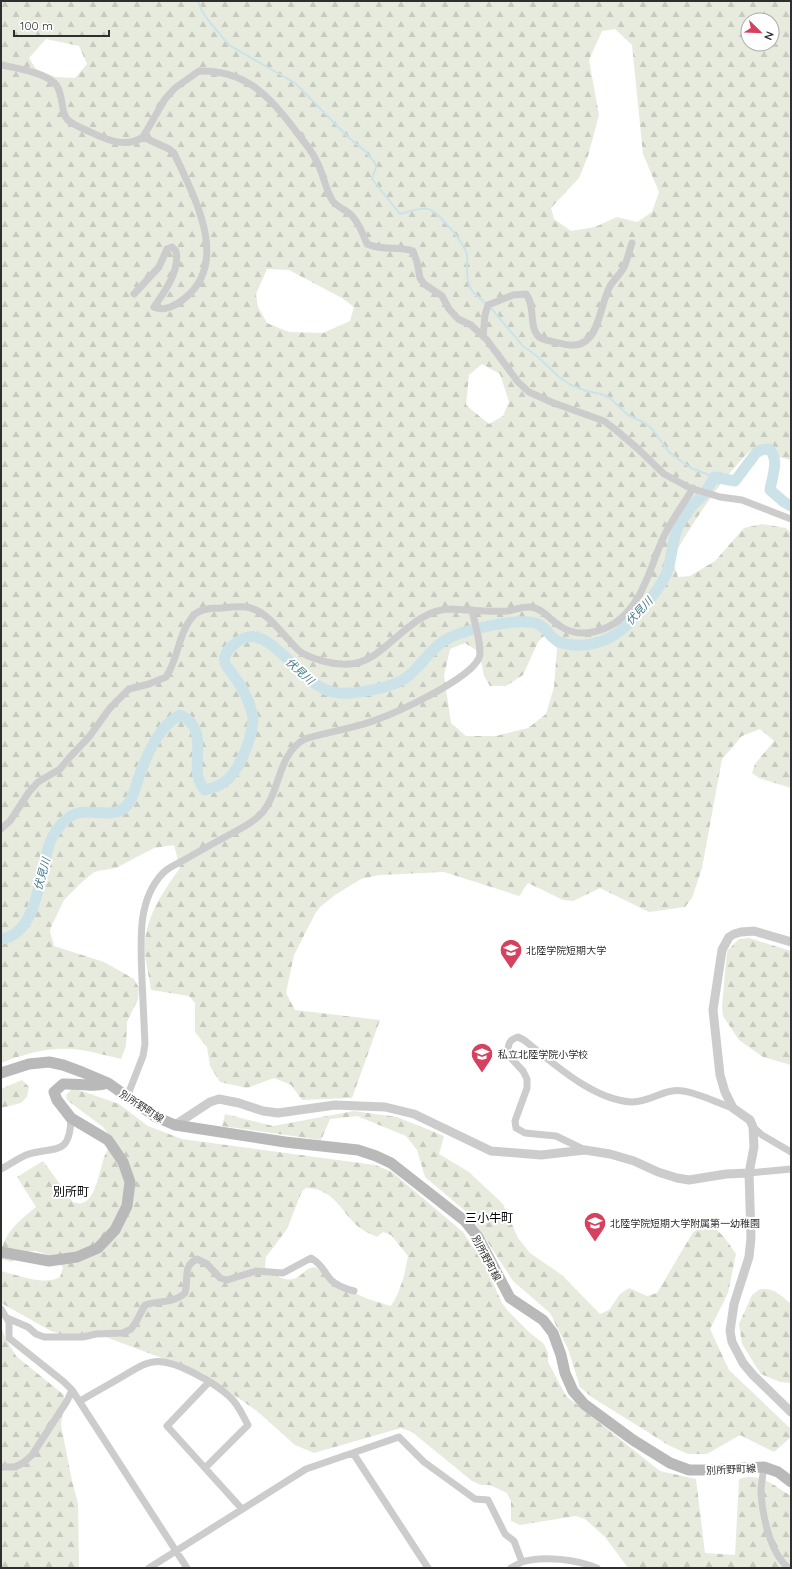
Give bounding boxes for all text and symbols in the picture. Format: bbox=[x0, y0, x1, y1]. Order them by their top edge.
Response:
scale bar bbox=[14, 12, 109, 38]
north arrow bbox=[740, 12, 780, 52]
text: 100 m bbox=[20, 18, 53, 33]
text: N bbox=[761, 29, 777, 42]
water label: 伏見川 bbox=[623, 593, 656, 628]
water label: 伏見川 bbox=[283, 655, 318, 688]
water label: 伏見川 bbox=[31, 855, 53, 892]
school or university icon: 北陸学院短期大学 bbox=[498, 937, 524, 970]
place label: 北陸学院短期大学 bbox=[526, 944, 606, 957]
school or university icon: 私立北陸学院小学校 bbox=[469, 1041, 495, 1074]
place label: 私立北陸学院小学校 bbox=[498, 1048, 588, 1061]
street label: 別所野町線 bbox=[117, 1087, 166, 1125]
district label: 別所町 bbox=[53, 1184, 89, 1199]
district label: 三小牛町 bbox=[465, 1210, 513, 1225]
school or university icon: 北陸学院短期大学附属第一幼稚園 bbox=[582, 1210, 608, 1243]
place label: 北陸学院短期大学附属第一幼稚園 bbox=[610, 1217, 760, 1230]
street label: 別所野町線 bbox=[469, 1233, 504, 1283]
street label: 別所野町線 bbox=[706, 1462, 756, 1477]

